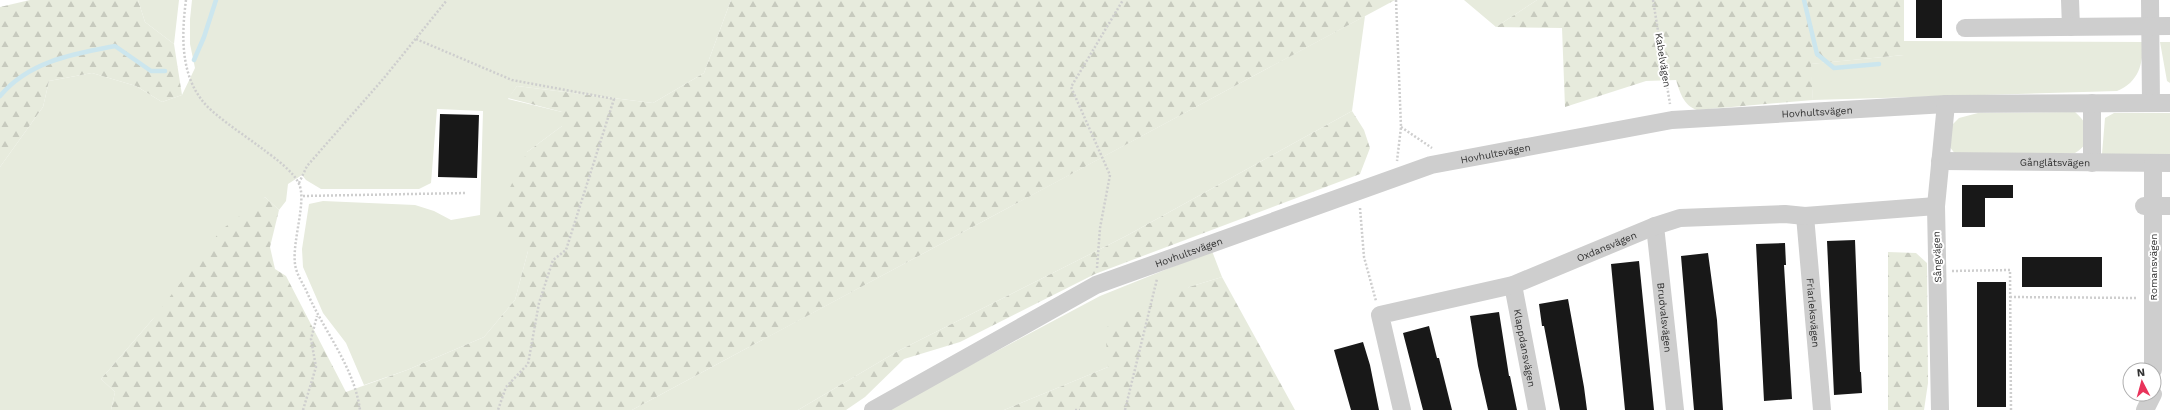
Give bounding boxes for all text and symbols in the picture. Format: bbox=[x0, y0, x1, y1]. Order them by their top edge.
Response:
street label: Kabelvägen bbox=[1653, 32, 1673, 88]
street label: Hovhultsvägen bbox=[1781, 104, 1853, 119]
street label: Hovhultsvägen bbox=[1459, 141, 1531, 165]
street label: Gånglåtsvägen bbox=[2020, 156, 2090, 168]
street label: Oxdansvägen bbox=[1575, 229, 1638, 264]
street label: Sångvägen bbox=[1931, 231, 1943, 283]
street label: Romansvägen bbox=[2148, 233, 2159, 301]
street label: Hovhultsvägen bbox=[1153, 235, 1224, 269]
street label: Friarleksvägen bbox=[1805, 277, 1822, 348]
street label: Brudvalsvägen bbox=[1656, 282, 1674, 353]
street label: Klappdansvägen bbox=[1512, 308, 1538, 388]
north arrow bbox=[2122, 362, 2162, 402]
text: N bbox=[2136, 366, 2146, 379]

